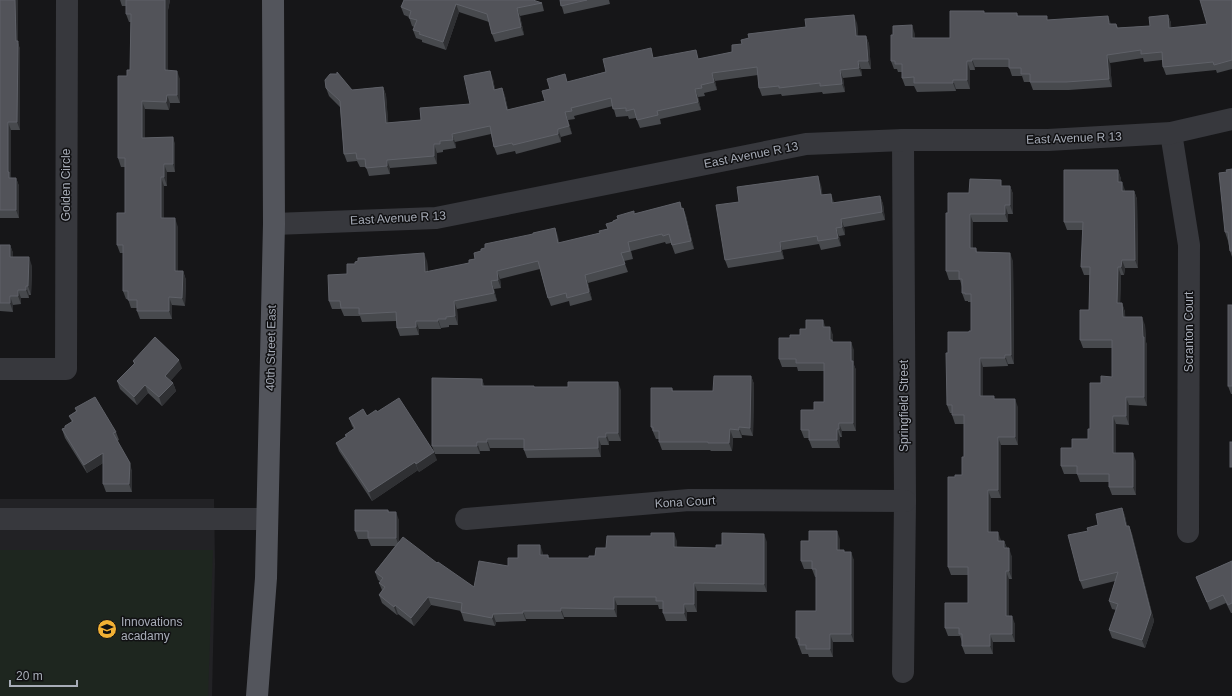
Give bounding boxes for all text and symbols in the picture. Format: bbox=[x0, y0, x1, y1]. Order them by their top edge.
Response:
street label: East Avenue R 13 bbox=[1026, 129, 1122, 147]
street label: East Avenue R 13 bbox=[703, 139, 800, 171]
street label: Golden Circle bbox=[59, 148, 73, 221]
street label: East Avenue R 13 bbox=[350, 208, 447, 227]
street label: Scranton Court bbox=[1182, 291, 1196, 372]
street label: 40th Street East bbox=[263, 304, 279, 391]
street label: Springfield Street bbox=[897, 359, 911, 452]
street label: Kona Court bbox=[654, 493, 716, 511]
place label: Innovations acadamy bbox=[121, 615, 182, 643]
school or university icon: Innovations acadamy bbox=[96, 618, 118, 640]
scale bar bbox=[10, 662, 77, 688]
text: 20 m bbox=[16, 669, 43, 683]

